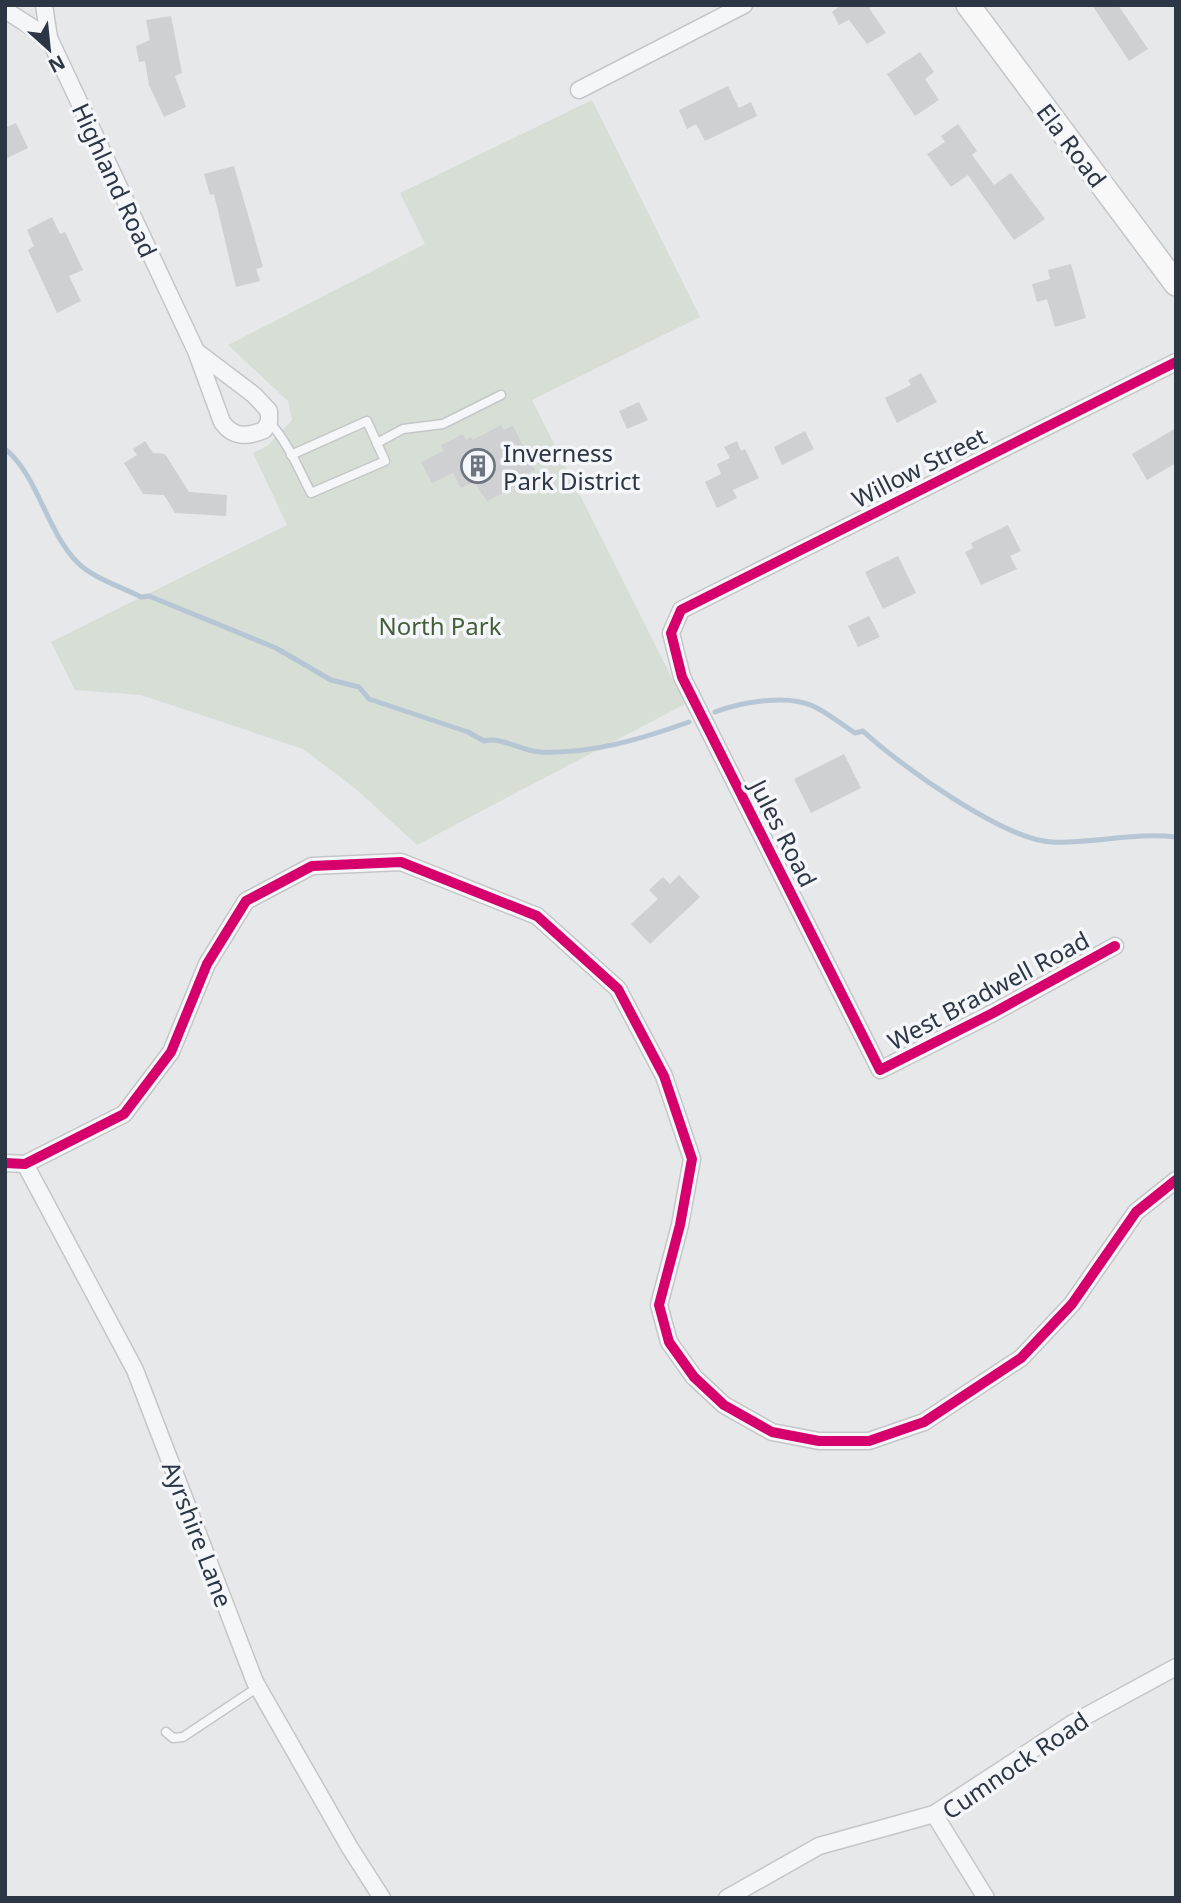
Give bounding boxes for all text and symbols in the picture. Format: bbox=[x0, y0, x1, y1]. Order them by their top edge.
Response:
north arrow bbox=[14, 14, 84, 84]
text: N bbox=[44, 49, 70, 79]
street label: Ela Road bbox=[1030, 96, 1114, 194]
street label: Highland Road bbox=[65, 97, 165, 263]
street label: Willow Street bbox=[846, 419, 992, 515]
place label: Inverness Park District bbox=[503, 436, 640, 497]
building icon: Inverness Park District bbox=[459, 447, 497, 485]
park label: North Park bbox=[378, 609, 502, 642]
street label: Jules Road bbox=[742, 772, 825, 892]
street label: West Bradwell Road bbox=[881, 923, 1095, 1057]
street label: Ayrshire Lane bbox=[155, 1456, 241, 1612]
street label: Cumnock Road bbox=[935, 1704, 1095, 1826]

